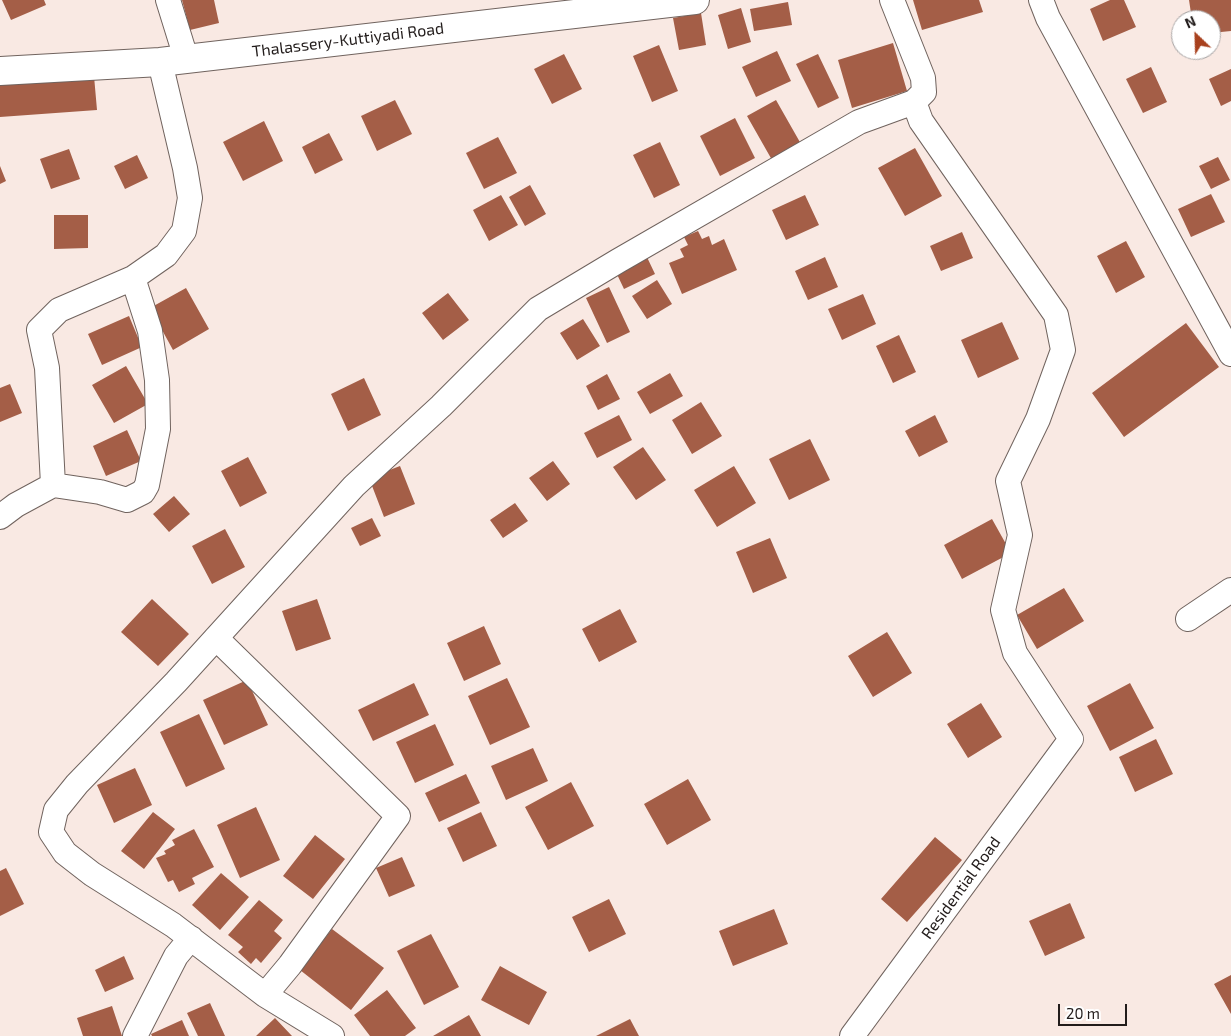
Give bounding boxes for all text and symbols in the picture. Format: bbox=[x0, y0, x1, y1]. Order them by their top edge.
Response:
north arrow bbox=[1171, 10, 1221, 60]
text: N bbox=[1182, 12, 1198, 32]
street label: Thalassery-Kuttiyadi Road bbox=[251, 19, 445, 61]
street label: Residential Road bbox=[918, 833, 1004, 943]
scale bar bbox=[1061, 994, 1130, 1026]
text: 20 m bbox=[1066, 1004, 1100, 1022]

